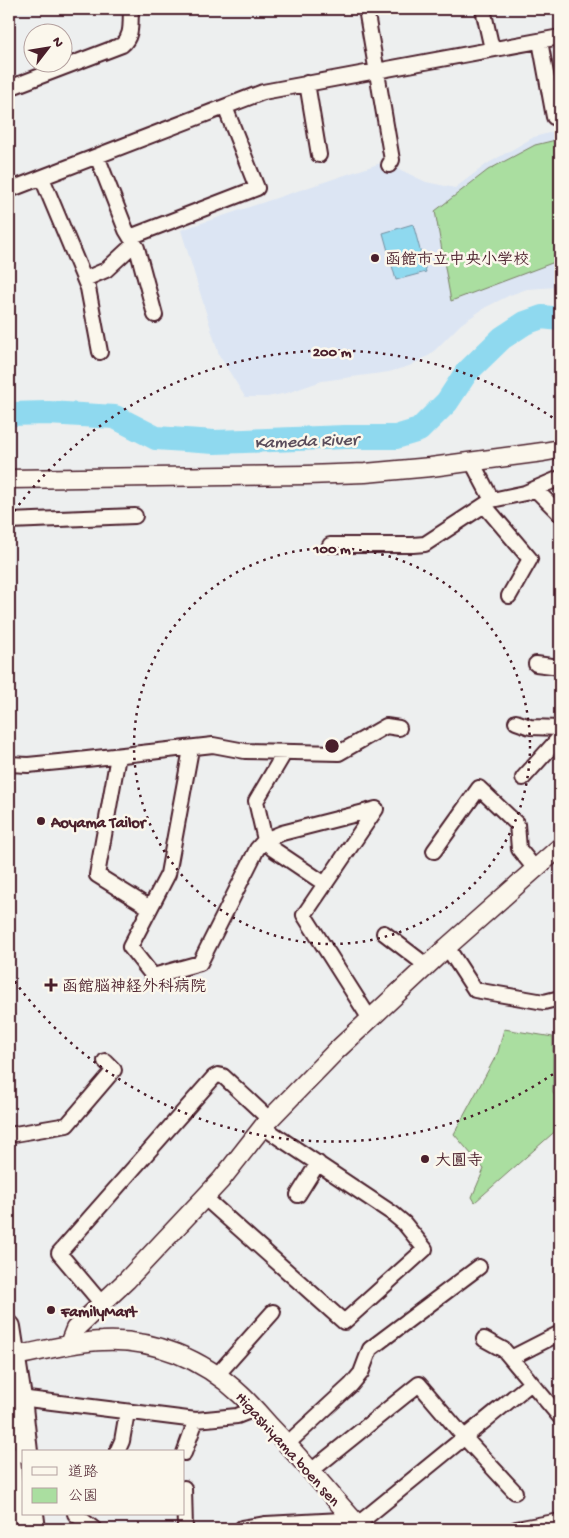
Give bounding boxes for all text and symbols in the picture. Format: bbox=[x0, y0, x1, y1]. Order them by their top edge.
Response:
north arrow bbox=[22, 22, 72, 72]
text: N bbox=[47, 34, 67, 51]
place label: 函館市立中央小学校 bbox=[385, 250, 529, 271]
marker: 函館市立中央小学校 bbox=[369, 252, 381, 264]
text: 200 m bbox=[313, 344, 352, 362]
water label: Kameda River bbox=[254, 430, 362, 455]
text: 100 m bbox=[312, 541, 351, 559]
centre of rings bbox=[323, 737, 341, 755]
marker: Aoyama Tailor bbox=[35, 815, 47, 827]
place label: Aoyama Tailor bbox=[50, 815, 148, 834]
place label: 函館脳神経外科病院 bbox=[62, 977, 206, 998]
marker: 函館脳神経外科病院 bbox=[44, 978, 58, 992]
place label: 大圓寺 bbox=[435, 1151, 483, 1172]
marker: 大圓寺 bbox=[419, 1153, 431, 1165]
marker: FamilyMart bbox=[45, 1304, 57, 1316]
place label: FamilyMart bbox=[60, 1304, 138, 1323]
street label: Higashiyama boen sen bbox=[230, 1389, 343, 1512]
legend bbox=[22, 1450, 185, 1516]
text: 道路 bbox=[68, 1464, 98, 1482]
text: 公園 bbox=[68, 1488, 98, 1506]

